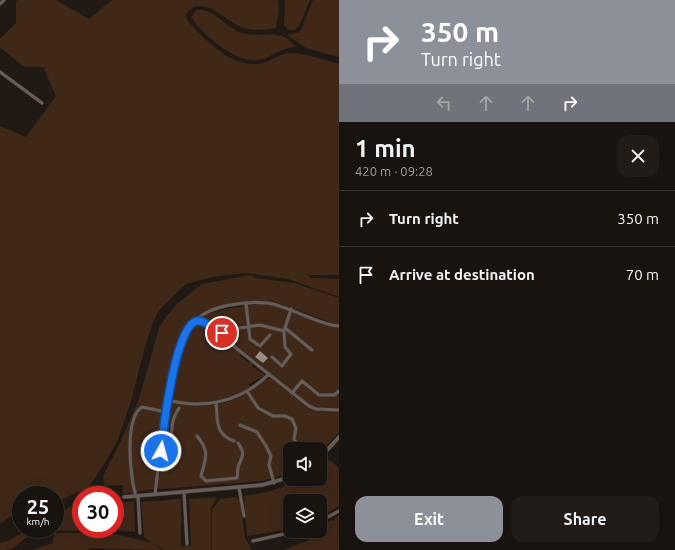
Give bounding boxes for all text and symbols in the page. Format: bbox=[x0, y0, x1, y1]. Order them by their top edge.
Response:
icon: right bbox=[355, 16, 407, 68]
text: 350 m bbox=[421, 16, 499, 47]
text: Turn right bbox=[421, 49, 501, 69]
icon: left bbox=[433, 92, 455, 114]
icon: ahead bbox=[475, 92, 497, 114]
icon: ahead bbox=[517, 92, 539, 114]
icon: right bbox=[559, 92, 581, 114]
text: 1 min bbox=[355, 135, 416, 162]
button: close bbox=[617, 135, 659, 177]
text: 420 m · 09:28 bbox=[355, 164, 433, 178]
icon: right bbox=[355, 208, 377, 230]
text: Turn right bbox=[389, 210, 459, 227]
text: 350 m bbox=[617, 210, 659, 227]
icon: arrive bbox=[355, 264, 377, 286]
text: Arrive at destination bbox=[389, 266, 535, 283]
text: 70 m bbox=[626, 266, 659, 283]
pin bbox=[205, 316, 239, 350]
icon: arrive bbox=[211, 322, 233, 344]
position arrow bbox=[140, 430, 182, 472]
map controls bbox=[283, 442, 327, 538]
button: sound bbox=[283, 442, 327, 486]
speed limit sign: 30 bbox=[72, 486, 124, 538]
button: layers bbox=[283, 494, 327, 538]
text: 25 bbox=[27, 495, 49, 518]
button: Exit bbox=[355, 496, 503, 542]
button: Share bbox=[511, 496, 659, 542]
text: km/h bbox=[26, 516, 50, 527]

